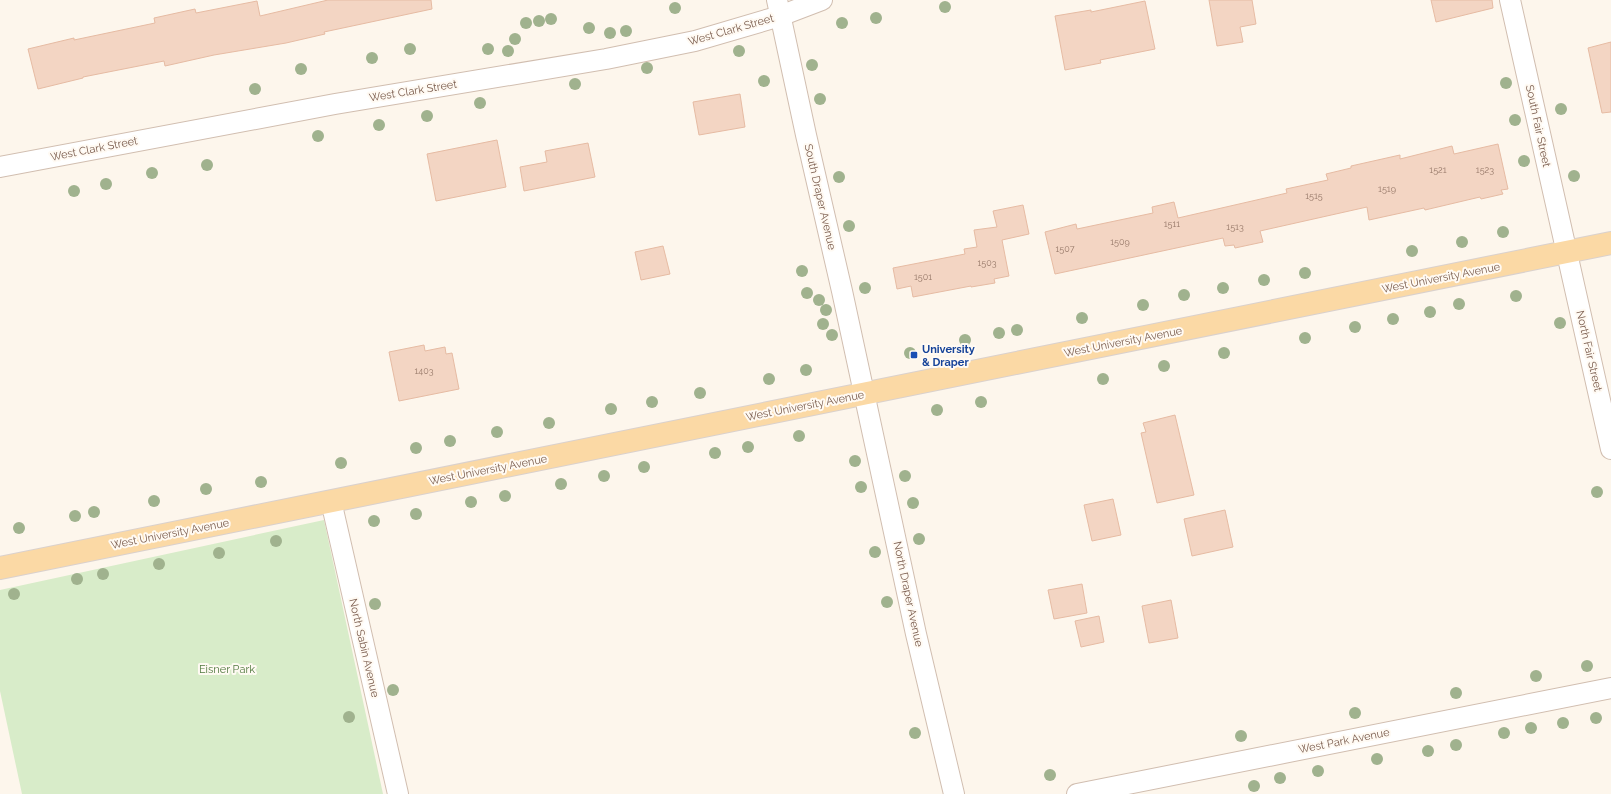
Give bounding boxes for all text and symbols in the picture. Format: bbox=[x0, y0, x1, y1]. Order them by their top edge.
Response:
street label: West Clark Street bbox=[687, 11, 776, 48]
street label: West Clark Street bbox=[368, 78, 458, 104]
street label: South Fair Street bbox=[1523, 84, 1553, 169]
street label: West Clark Street bbox=[49, 134, 139, 164]
street label: South Draper Avenue bbox=[801, 143, 839, 252]
house number: 1521 bbox=[1429, 165, 1447, 175]
house number: 1523 bbox=[1476, 165, 1494, 175]
house number: 1519 bbox=[1378, 184, 1396, 194]
house number: 1515 bbox=[1305, 191, 1323, 201]
house number: 1511 bbox=[1164, 219, 1180, 229]
house number: 1513 bbox=[1226, 222, 1244, 232]
house number: 1509 bbox=[1110, 237, 1130, 247]
house number: 1507 bbox=[1055, 244, 1075, 254]
house number: 1503 bbox=[977, 258, 997, 268]
street label: West University Avenue bbox=[1381, 260, 1502, 296]
house number: 1501 bbox=[914, 272, 932, 282]
street label: North Fair Street bbox=[1573, 309, 1605, 393]
street label: West University Avenue bbox=[1063, 324, 1184, 360]
place label: University & Draper bbox=[922, 343, 975, 369]
marker: University & Draper bbox=[909, 350, 919, 360]
house number: 1403 bbox=[414, 366, 434, 376]
street label: West University Avenue bbox=[745, 388, 866, 424]
street label: West University Avenue bbox=[428, 452, 549, 488]
street label: West University Avenue bbox=[110, 516, 231, 552]
street label: North Draper Avenue bbox=[890, 540, 926, 648]
street label: North Sabin Avenue bbox=[346, 597, 382, 699]
park label: Eisner Park bbox=[199, 663, 255, 676]
street label: West Park Avenue bbox=[1297, 726, 1391, 756]

